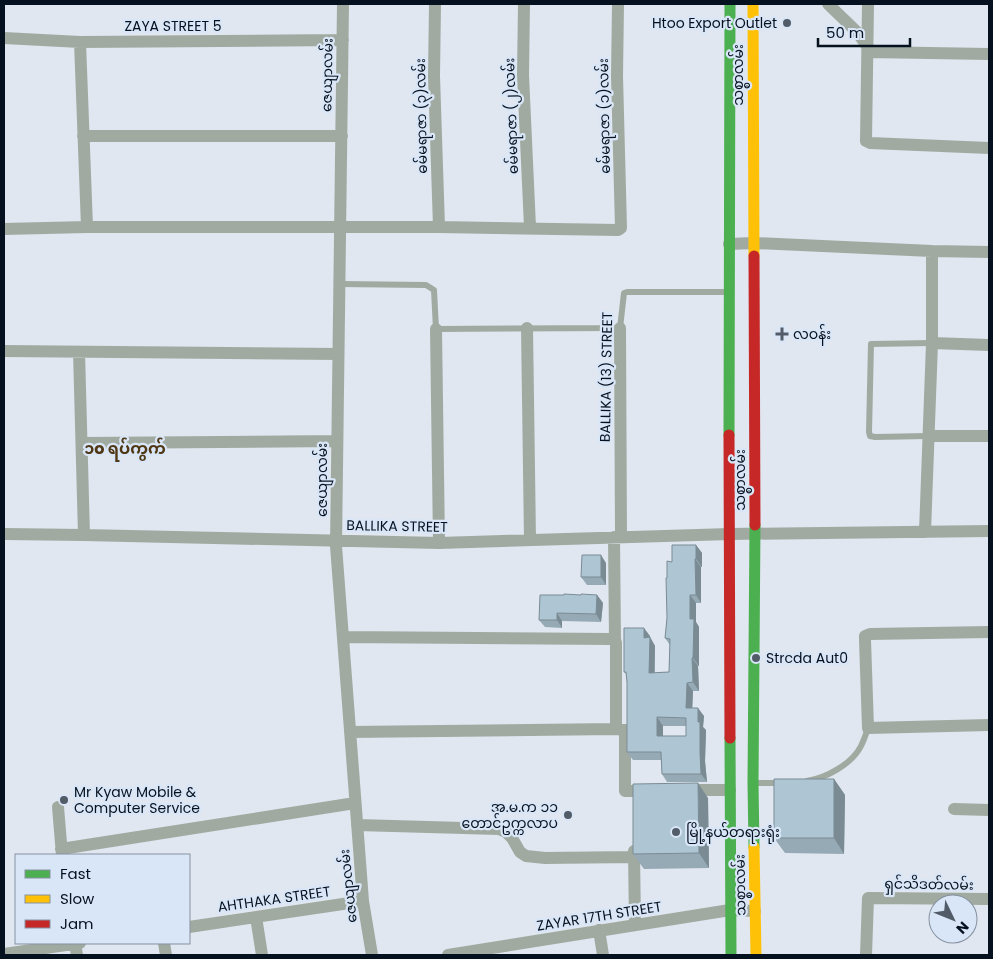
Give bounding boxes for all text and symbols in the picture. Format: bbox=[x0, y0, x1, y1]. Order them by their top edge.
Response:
place label: Htoo Export Outlet bbox=[652, 13, 777, 33]
scale bar bbox=[818, 15, 910, 47]
street label: ZAYA STREET 5 bbox=[124, 16, 222, 36]
marker: Htoo Export Outlet bbox=[781, 17, 793, 29]
text: 50 m bbox=[826, 22, 864, 43]
street label: ဇေယျာလမ်း bbox=[316, 38, 340, 112]
street label: သစ္စာလမ်း bbox=[728, 44, 750, 106]
street label: ဓမ်မရာဇာ (၂)လမ်း bbox=[499, 57, 525, 174]
street label: ဓမ်မရာဇာ (၃)လမ်း bbox=[410, 58, 434, 174]
street label: ဓမ်မရာဇာ (၁)လမ်း bbox=[593, 58, 617, 174]
street label: BALLIKA (13) STREET bbox=[595, 311, 617, 442]
place label: လဝန်း bbox=[793, 324, 831, 346]
marker: လဝန်း bbox=[775, 327, 789, 341]
district label: ၁o ရပ်ကွက် bbox=[84, 437, 166, 462]
street label: ဇေယျာလမ်း bbox=[312, 443, 334, 517]
street label: သစ္စာလမ်း bbox=[730, 449, 752, 511]
street label: BALLIKA STREET bbox=[346, 515, 448, 537]
place label: Strcda Aut0 bbox=[766, 648, 848, 668]
marker: Strcda Aut0 bbox=[750, 652, 762, 664]
place label: Mr Kyaw Mobile & Computer Service bbox=[74, 782, 200, 818]
marker: Mr Kyaw Mobile & Computer Service bbox=[58, 794, 70, 806]
place label: အ.မ.က ၁၁ တောင်ဥက္ကလာပ bbox=[462, 797, 558, 835]
marker: အ.မ.က ၁၁ တောင်ဥက္ကလာပ bbox=[562, 809, 574, 821]
place label: မြို့နယ်တရားရုံး bbox=[686, 822, 780, 844]
marker: မြို့နယ်တရားရုံး bbox=[670, 826, 682, 838]
street label: ဇေယျာလမ်း bbox=[334, 848, 364, 924]
legend bbox=[15, 854, 190, 944]
street label: သစ္စာလမ်း bbox=[729, 854, 753, 916]
text: Fast bbox=[60, 863, 91, 884]
street label: ရှင်သိဒတ်လမ်း bbox=[884, 873, 974, 897]
street label: AHTHAKA STREET bbox=[216, 881, 332, 917]
text: Slow bbox=[60, 888, 95, 909]
north arrow bbox=[928, 894, 978, 944]
street label: ZAYAR 17TH STREET bbox=[535, 896, 663, 936]
text: Jam bbox=[60, 913, 94, 934]
text: N bbox=[952, 917, 973, 939]

